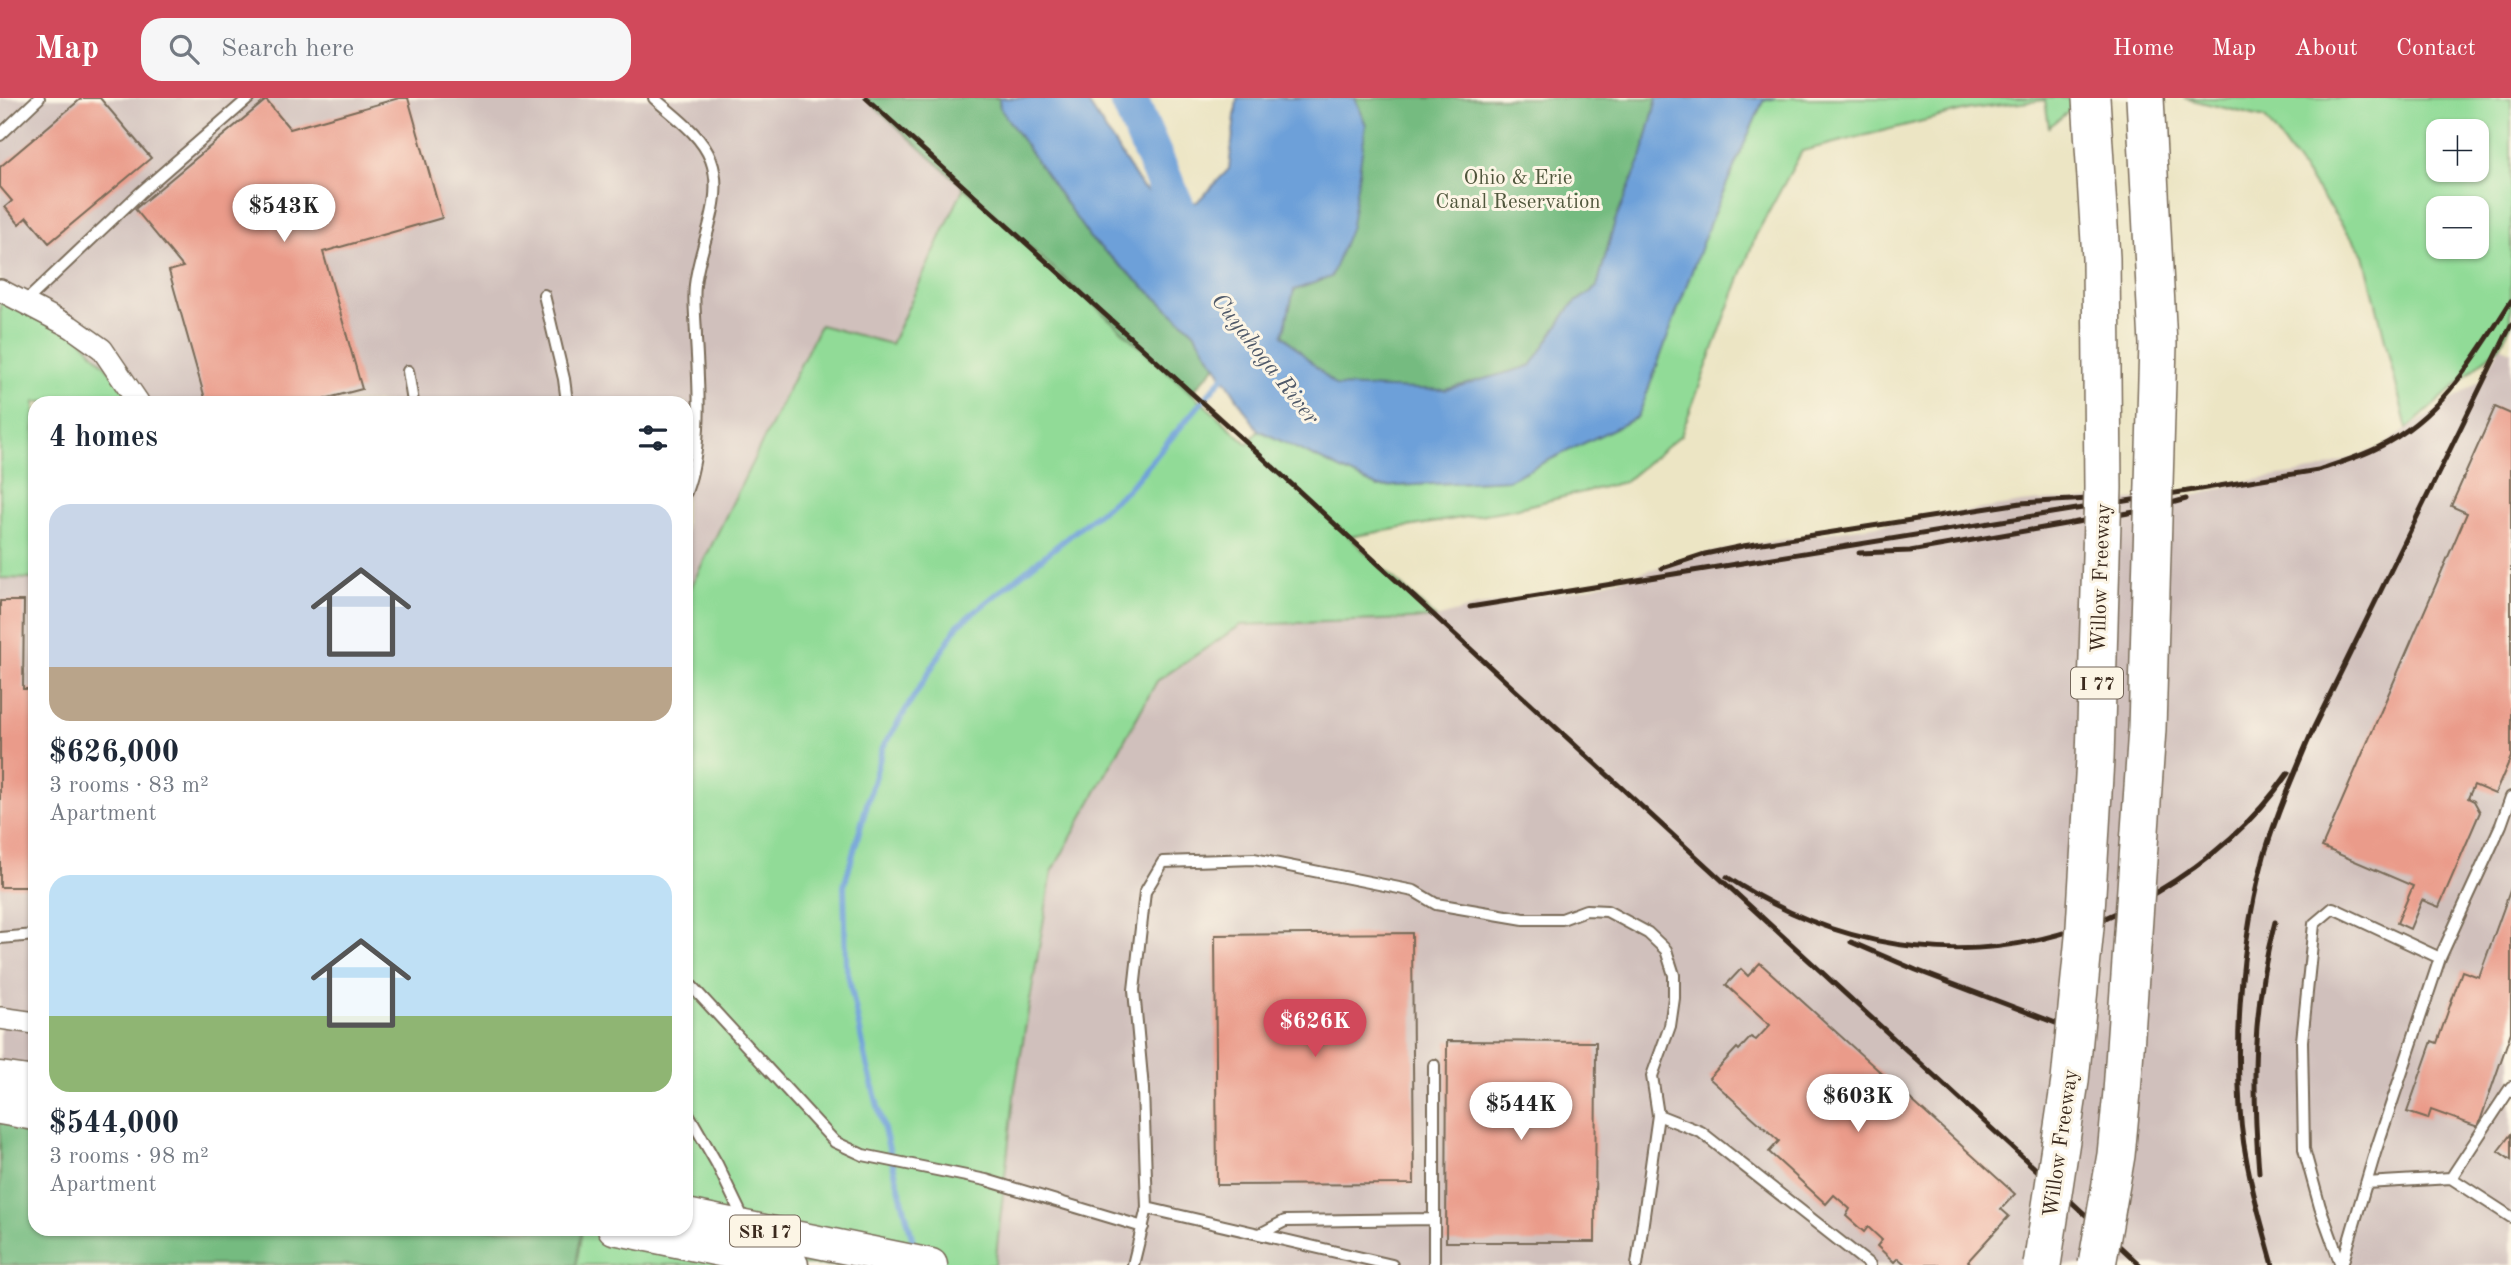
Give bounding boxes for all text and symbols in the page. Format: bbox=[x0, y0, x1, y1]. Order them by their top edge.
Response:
search box bbox=[141, 18, 631, 81]
icon: search bbox=[165, 30, 203, 68]
text: Map bbox=[35, 33, 99, 66]
text: Search here bbox=[221, 36, 354, 62]
text: Home bbox=[2113, 37, 2174, 61]
text: Map bbox=[2212, 37, 2256, 61]
text: About bbox=[2294, 37, 2358, 61]
text: Contact bbox=[2396, 37, 2476, 61]
map controls bbox=[2426, 119, 2489, 259]
button: + bbox=[2426, 119, 2489, 182]
park label: Ohio & Erie Canal Reservation bbox=[1435, 168, 1601, 213]
pin: $543K bbox=[235, 184, 333, 244]
text: $543K bbox=[248, 195, 320, 218]
button: − bbox=[2426, 196, 2489, 259]
water label: Cuyahoga River bbox=[1206, 289, 1324, 430]
icon: filters bbox=[634, 419, 672, 457]
text: 4 homes bbox=[49, 423, 158, 453]
street label: Willow Freeway bbox=[2088, 503, 2115, 653]
icon: home bbox=[298, 549, 424, 675]
road number: I 77 bbox=[2071, 668, 2123, 698]
text: $626,000 bbox=[49, 738, 179, 768]
text: 3 rooms · 83 m² bbox=[49, 774, 209, 797]
text: Apartment bbox=[49, 802, 157, 825]
icon: home bbox=[298, 920, 424, 1046]
pin: $626K bbox=[1266, 1000, 1364, 1059]
text: $626K bbox=[1279, 1010, 1351, 1033]
street label: Willow Freeway bbox=[2041, 1068, 2082, 1219]
pin: $603K bbox=[1809, 1074, 1907, 1134]
pin: $544K bbox=[1472, 1082, 1570, 1142]
text: $603K bbox=[1822, 1085, 1894, 1108]
text: $544K bbox=[1485, 1093, 1557, 1116]
text: $544,000 bbox=[49, 1109, 179, 1139]
text: 3 rooms · 98 m² bbox=[49, 1145, 209, 1168]
text: Apartment bbox=[49, 1173, 157, 1196]
road number: SR 17 bbox=[730, 1216, 800, 1246]

